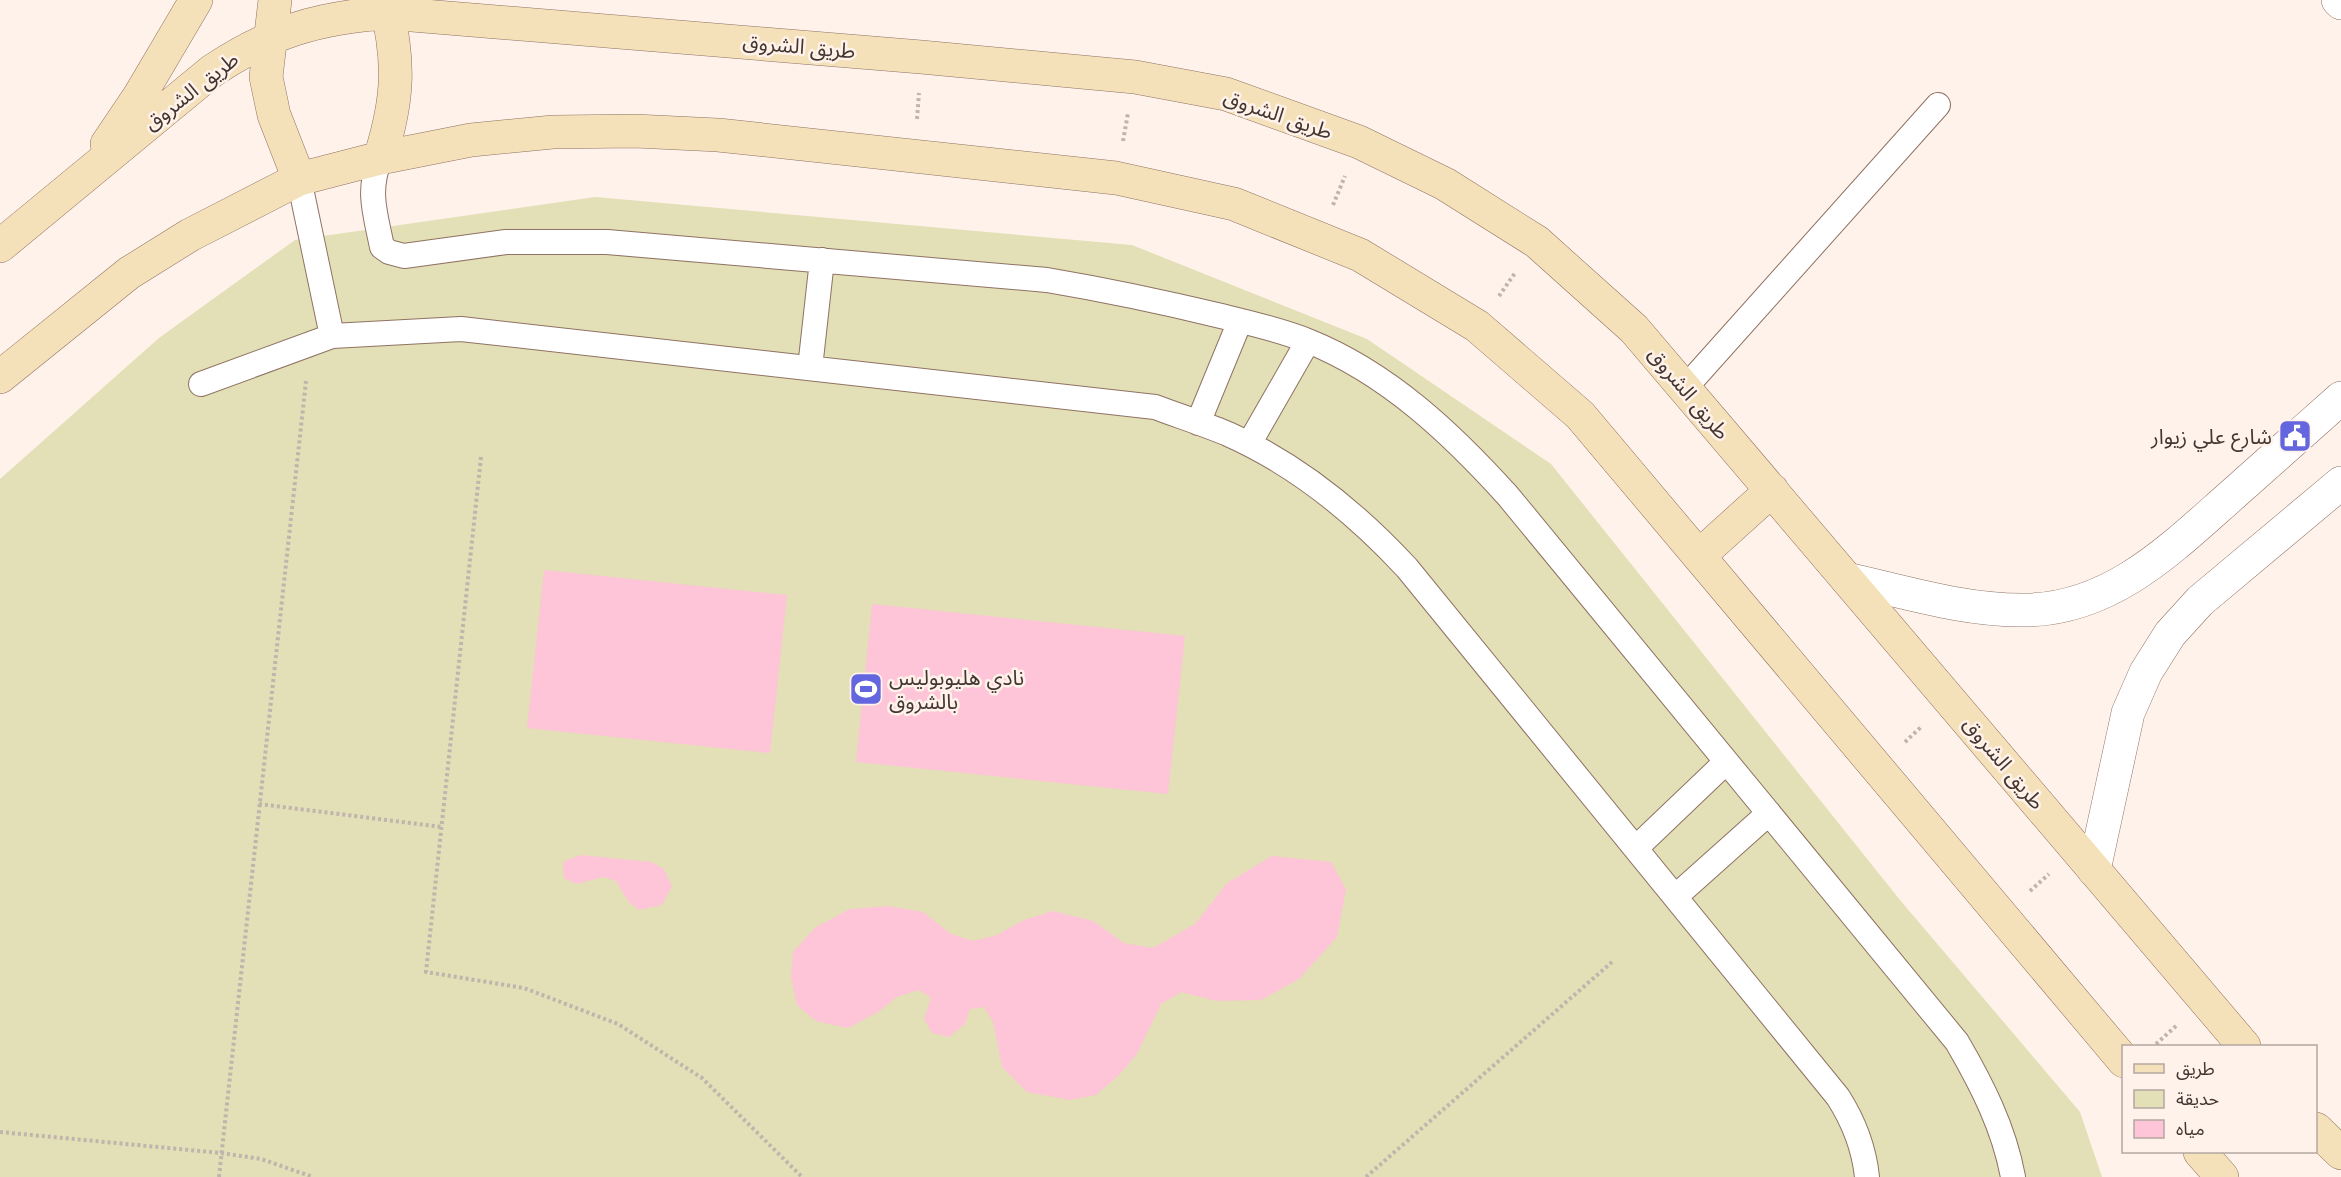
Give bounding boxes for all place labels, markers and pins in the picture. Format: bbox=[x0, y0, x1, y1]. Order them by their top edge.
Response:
public building icon: شارع علي زيوار bbox=[2277, 418, 2313, 454]
place label: شارع علي زيوار bbox=[2150, 425, 2272, 452]
place label: نادي هليوبوليس بالشروق bbox=[889, 666, 1024, 714]
sports icon: نادي هليوبوليس بالشروق bbox=[848, 671, 884, 707]

